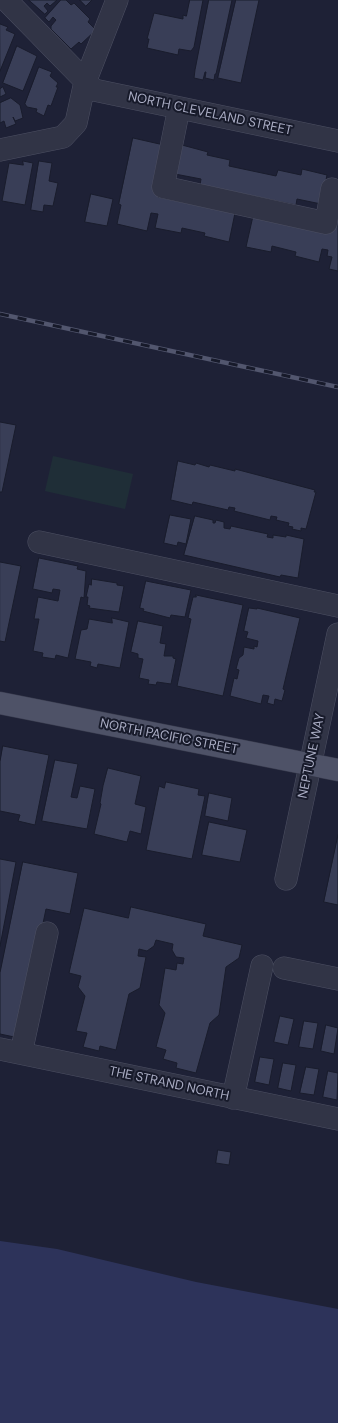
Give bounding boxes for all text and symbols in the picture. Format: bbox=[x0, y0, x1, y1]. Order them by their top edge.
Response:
street label: NORTH CLEVELAND STREET bbox=[127, 89, 293, 139]
street label: NEPTUNE WAY bbox=[295, 712, 329, 800]
street label: NORTH PACIFIC STREET bbox=[99, 716, 239, 758]
street label: THE STRAND NORTH bbox=[108, 1064, 230, 1104]

